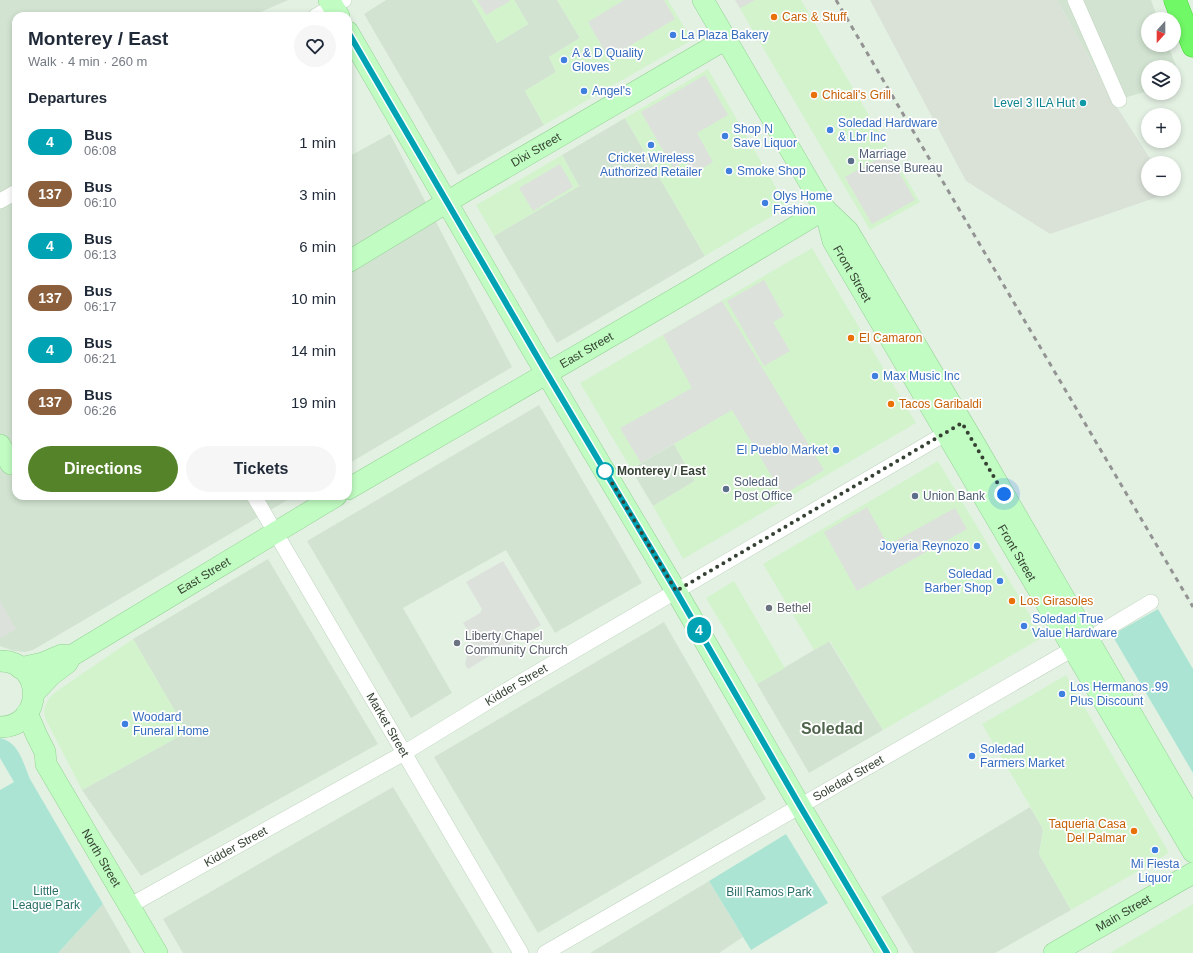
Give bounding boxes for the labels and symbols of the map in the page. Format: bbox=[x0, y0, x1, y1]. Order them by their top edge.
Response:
place label: Cars & Stuff bbox=[782, 10, 847, 24]
marker: Cars & Stuff bbox=[769, 12, 779, 22]
north arrow bbox=[1141, 12, 1181, 52]
place label: La Plaza Bakery bbox=[681, 28, 768, 42]
marker: La Plaza Bakery bbox=[668, 30, 678, 40]
place label: A & D Quality Gloves bbox=[572, 46, 643, 74]
marker: A & D Quality Gloves bbox=[559, 55, 569, 65]
place label: Angel's bbox=[592, 84, 631, 98]
marker: Angel's bbox=[579, 86, 589, 96]
place label: Chicali's Grill bbox=[822, 88, 891, 102]
marker: Chicali's Grill bbox=[809, 90, 819, 100]
place label: Level 3 ILA Hut bbox=[994, 96, 1076, 110]
marker: Level 3 ILA Hut bbox=[1078, 98, 1088, 108]
place label: Soledad Hardware & Lbr Inc bbox=[838, 116, 938, 144]
place label: Shop N Save Liquor bbox=[733, 122, 797, 150]
marker: Soledad Hardware & Lbr Inc bbox=[825, 125, 835, 135]
street label: Dixi Street bbox=[509, 129, 564, 170]
marker: Shop N Save Liquor bbox=[720, 131, 730, 141]
marker: Cricket Wireless Authorized Retailer bbox=[646, 140, 656, 150]
place label: Marriage License Bureau bbox=[859, 147, 942, 175]
place label: Cricket Wireless Authorized Retailer bbox=[600, 151, 702, 179]
marker: Marriage License Bureau bbox=[846, 156, 856, 166]
place label: Smoke Shop bbox=[737, 164, 806, 178]
marker: Smoke Shop bbox=[724, 166, 734, 176]
place label: Olys Home Fashion bbox=[773, 189, 833, 217]
marker: Olys Home Fashion bbox=[760, 198, 770, 208]
street label: Front Street bbox=[830, 243, 875, 305]
street label: East Street bbox=[557, 329, 616, 371]
place label: El Camaron bbox=[859, 331, 922, 345]
marker: El Camaron bbox=[846, 333, 856, 343]
place label: Max Music Inc bbox=[883, 369, 960, 383]
marker: Max Music Inc bbox=[870, 371, 880, 381]
place label: Tacos Garibaldi bbox=[899, 397, 982, 411]
marker: Tacos Garibaldi bbox=[886, 399, 896, 409]
place label: El Pueblo Market bbox=[737, 443, 829, 457]
marker: El Pueblo Market bbox=[831, 445, 841, 455]
marker: Monterey / East bbox=[596, 462, 614, 480]
place label: Monterey / East bbox=[617, 464, 706, 478]
place label: Soledad Post Office bbox=[734, 475, 793, 503]
marker: Soledad Post Office bbox=[721, 484, 731, 494]
your location bbox=[994, 484, 1014, 504]
place label: Union Bank bbox=[923, 489, 986, 503]
marker: Union Bank bbox=[910, 491, 920, 501]
street label: Front Street bbox=[995, 522, 1039, 584]
place label: Joyeria Reynozo bbox=[880, 539, 969, 553]
marker: Joyeria Reynozo bbox=[972, 541, 982, 551]
street label: East Street bbox=[175, 554, 233, 597]
place label: Soledad Barber Shop bbox=[925, 567, 992, 595]
marker: Soledad Barber Shop bbox=[995, 576, 1005, 586]
place label: Los Girasoles bbox=[1020, 594, 1093, 608]
marker: Los Girasoles bbox=[1007, 596, 1017, 606]
place label: Bethel bbox=[777, 601, 811, 615]
marker: Bethel bbox=[764, 603, 774, 613]
place label: Soledad True Value Hardware bbox=[1032, 612, 1117, 640]
line badge: 4 bbox=[686, 617, 712, 643]
marker: Soledad True Value Hardware bbox=[1019, 621, 1029, 631]
place label: Liberty Chapel Community Church bbox=[465, 629, 568, 657]
marker: Liberty Chapel Community Church bbox=[452, 638, 462, 648]
street label: Kidder Street bbox=[482, 661, 551, 709]
place label: Los Hermanos .99 Plus Discount bbox=[1070, 680, 1168, 708]
marker: Los Hermanos .99 Plus Discount bbox=[1057, 689, 1067, 699]
street label: Market Street bbox=[363, 690, 412, 760]
place label: Woodard Funeral Home bbox=[133, 710, 209, 738]
marker: Woodard Funeral Home bbox=[120, 719, 130, 729]
district label: Soledad bbox=[801, 720, 863, 737]
place label: Soledad Farmers Market bbox=[980, 742, 1065, 770]
marker: Soledad Farmers Market bbox=[967, 751, 977, 761]
street label: Soledad Street bbox=[810, 752, 887, 804]
place label: Taqueria Casa Del Palmar bbox=[1049, 817, 1126, 845]
street label: Kidder Street bbox=[202, 823, 270, 870]
street label: North Street bbox=[79, 826, 124, 890]
marker: Taqueria Casa Del Palmar bbox=[1129, 826, 1139, 836]
marker: Mi Fiesta Liquor bbox=[1150, 845, 1160, 855]
place label: Mi Fiesta Liquor bbox=[1131, 857, 1180, 885]
park label: Little League Park bbox=[12, 884, 81, 912]
park label: Bill Ramos Park bbox=[726, 885, 813, 899]
street label: Main Street bbox=[1093, 891, 1154, 934]

